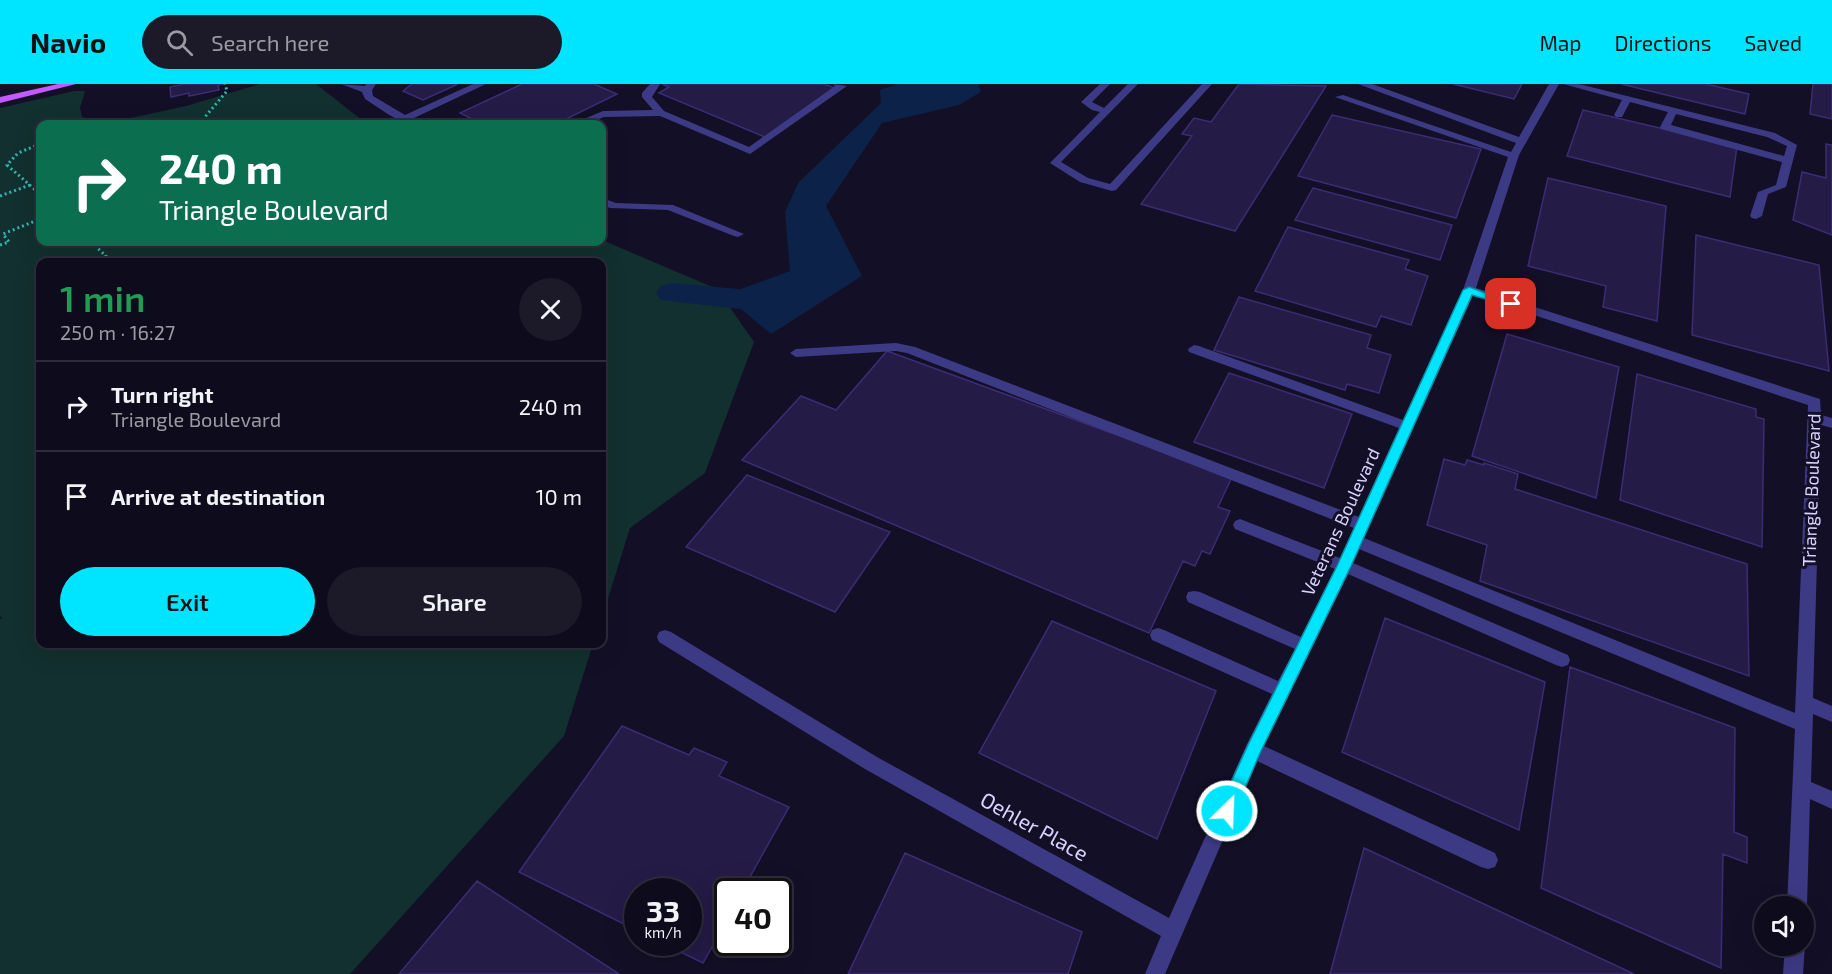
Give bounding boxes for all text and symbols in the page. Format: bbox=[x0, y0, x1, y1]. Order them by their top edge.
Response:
search box bbox=[142, 15, 562, 69]
text: Navio bbox=[30, 25, 106, 59]
icon: search bbox=[163, 26, 196, 59]
text: Search here bbox=[211, 29, 329, 55]
text: Map bbox=[1539, 30, 1582, 55]
text: Directions bbox=[1615, 30, 1711, 55]
text: Saved bbox=[1744, 30, 1802, 55]
text: 240 m bbox=[159, 142, 283, 192]
icon: right bbox=[60, 144, 138, 222]
text: Triangle Boulevard bbox=[159, 193, 389, 225]
text: 1 min bbox=[60, 276, 145, 319]
button: close bbox=[519, 278, 582, 341]
pin bbox=[1485, 278, 1536, 329]
icon: arrive bbox=[1494, 287, 1527, 320]
text: 250 m · 16:27 bbox=[60, 320, 175, 344]
text: Turn right bbox=[111, 381, 213, 407]
icon: right bbox=[60, 390, 93, 423]
text: 240 m bbox=[519, 393, 582, 419]
text: Triangle Boulevard bbox=[111, 407, 281, 431]
street label: Triangle Boulevard bbox=[1797, 413, 1825, 567]
street label: Veterans Boulevard bbox=[1296, 444, 1384, 599]
icon: arrive bbox=[60, 480, 93, 513]
text: Arrive at destination bbox=[111, 483, 325, 509]
text: 10 m bbox=[536, 483, 582, 509]
button: Exit bbox=[60, 567, 315, 636]
button: Share bbox=[327, 567, 582, 636]
position arrow bbox=[1195, 779, 1259, 843]
street label: Oehler Place bbox=[977, 786, 1093, 866]
speed limit sign: 40 bbox=[714, 878, 792, 956]
text: 33 bbox=[646, 892, 680, 928]
map controls bbox=[1754, 896, 1814, 956]
button: sound bbox=[1754, 896, 1814, 956]
text: km/h bbox=[644, 923, 682, 941]

